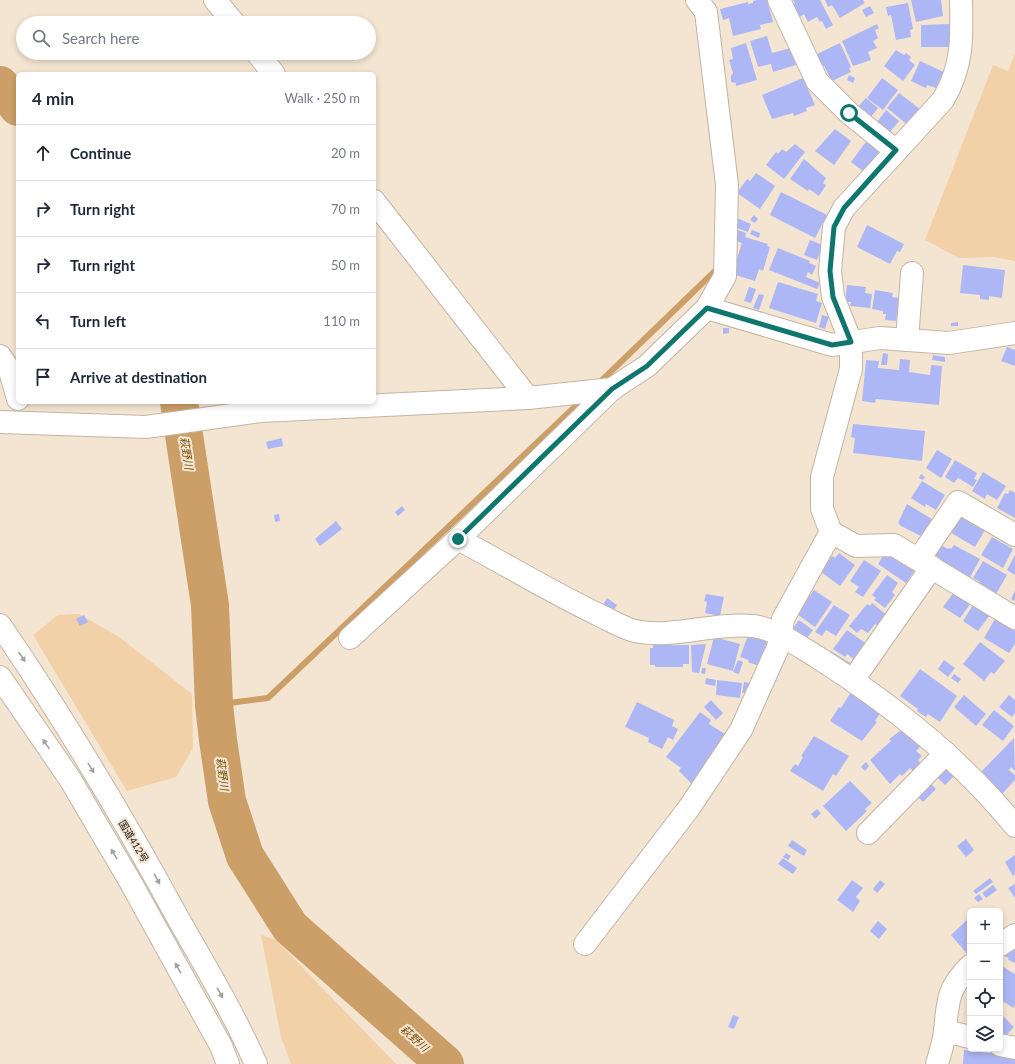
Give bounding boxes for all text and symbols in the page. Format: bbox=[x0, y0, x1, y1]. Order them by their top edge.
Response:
search box bbox=[16, 16, 376, 60]
icon: search bbox=[30, 27, 52, 49]
text: Search here bbox=[62, 29, 139, 47]
text: 4 min bbox=[32, 88, 74, 109]
text: Walk · 250 m bbox=[284, 90, 360, 106]
route start bbox=[840, 104, 858, 122]
icon: ahead bbox=[32, 142, 54, 164]
text: Continue bbox=[70, 144, 131, 162]
text: 20 m bbox=[331, 145, 360, 161]
icon: right bbox=[32, 198, 54, 220]
text: Turn right bbox=[70, 200, 135, 218]
text: 70 m bbox=[331, 201, 360, 217]
icon: right bbox=[32, 254, 54, 276]
text: Turn right bbox=[70, 256, 135, 274]
text: 50 m bbox=[331, 257, 360, 273]
icon: left bbox=[32, 310, 54, 332]
text: Turn left bbox=[70, 312, 126, 330]
text: 110 m bbox=[323, 313, 360, 329]
icon: arrive bbox=[32, 366, 54, 388]
text: Arrive at destination bbox=[70, 368, 207, 386]
water label: 萩野川 bbox=[178, 436, 196, 471]
route end bbox=[449, 530, 467, 548]
one-way arrow bbox=[18, 652, 26, 663]
one-way arrow bbox=[42, 738, 50, 749]
water label: 萩野川 bbox=[214, 757, 232, 792]
one-way arrow bbox=[87, 762, 94, 774]
street label: 国道412号 bbox=[117, 818, 151, 864]
one-way arrow bbox=[111, 848, 118, 860]
one-way arrow bbox=[154, 874, 160, 885]
map controls bbox=[967, 908, 1003, 1052]
button: + bbox=[967, 908, 1003, 944]
button: − bbox=[967, 944, 1003, 980]
one-way arrow bbox=[174, 962, 181, 973]
button: locate bbox=[967, 980, 1003, 1016]
one-way arrow bbox=[217, 987, 223, 999]
button: layers bbox=[967, 1016, 1003, 1052]
water label: 萩野川 bbox=[398, 1022, 432, 1055]

